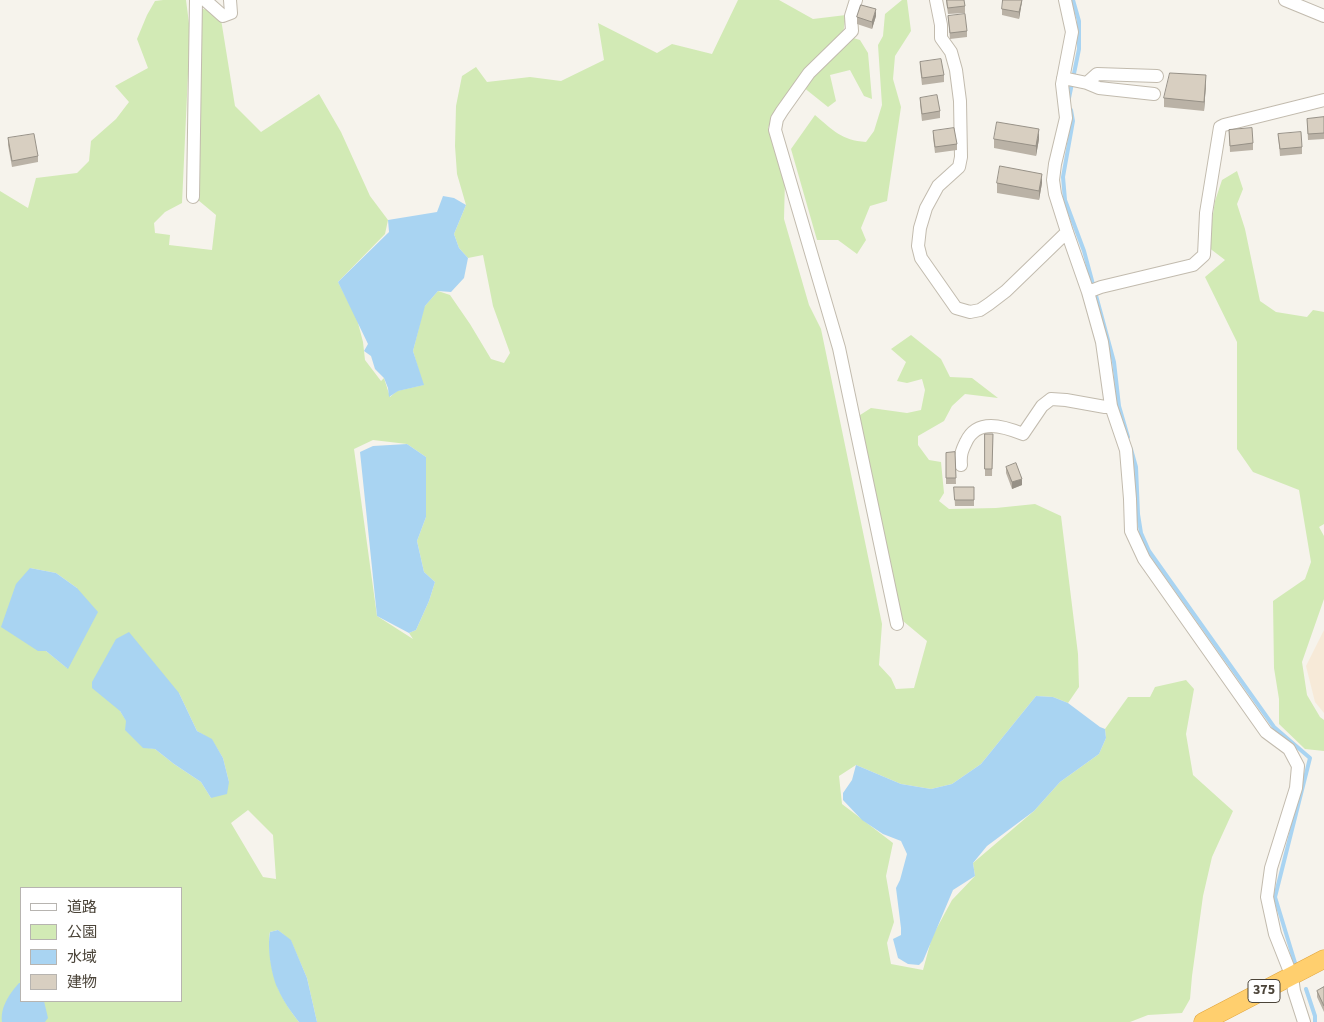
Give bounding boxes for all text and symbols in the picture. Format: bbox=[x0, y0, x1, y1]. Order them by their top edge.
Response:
legend bbox=[20, 887, 182, 1002]
text: 道路 bbox=[67, 897, 97, 918]
text: 公園 bbox=[67, 922, 97, 943]
text: 水域 bbox=[67, 947, 97, 968]
text: 建物 bbox=[67, 972, 97, 993]
road number: 375 bbox=[1248, 979, 1280, 1002]

